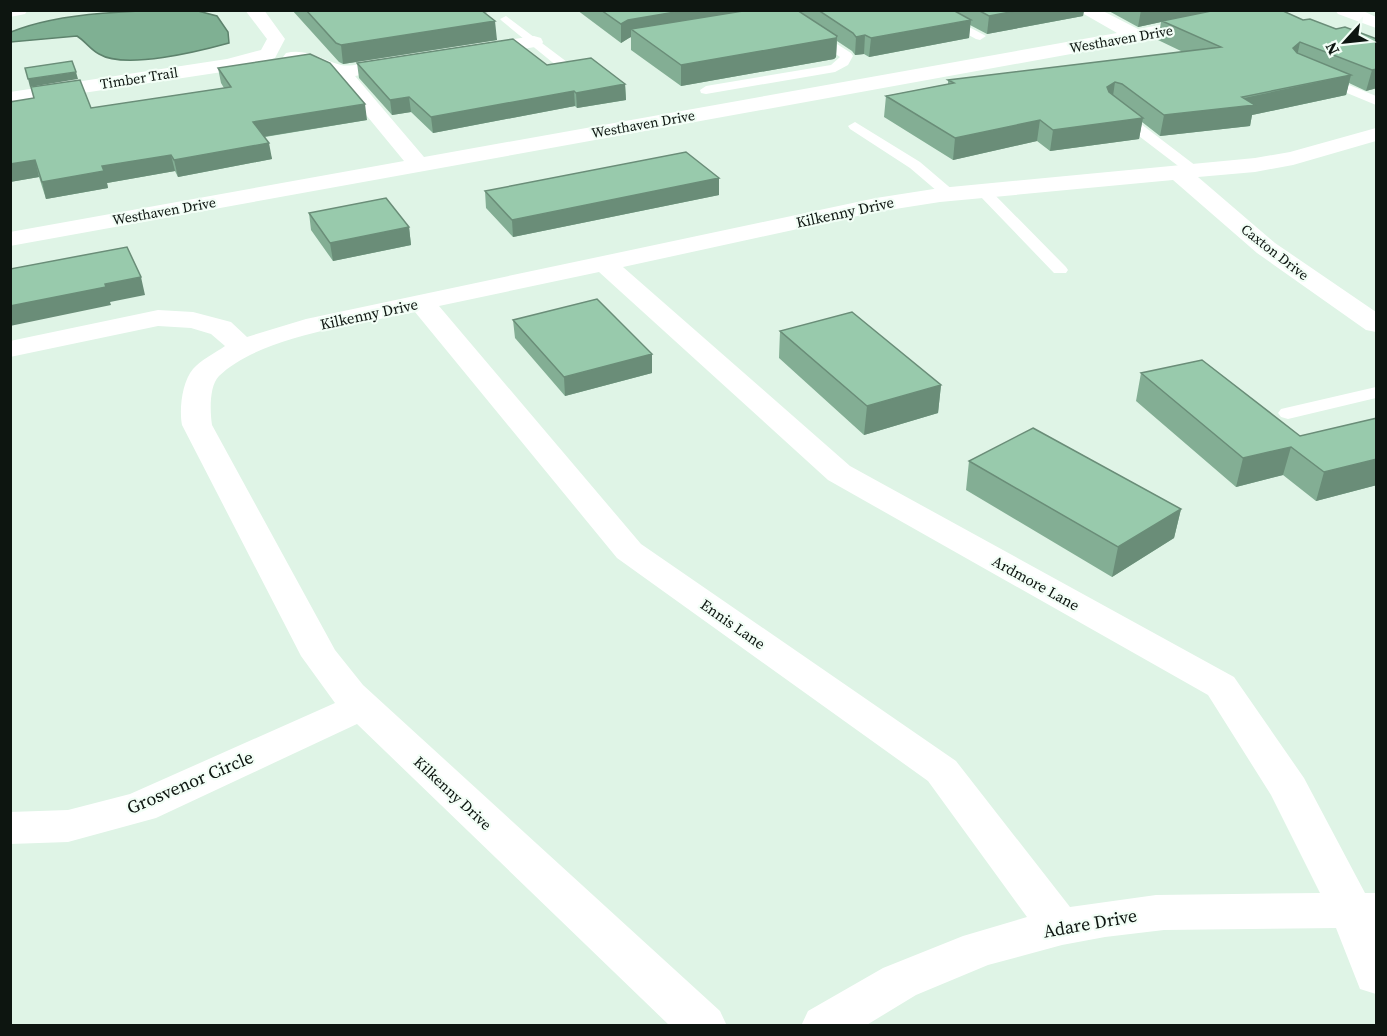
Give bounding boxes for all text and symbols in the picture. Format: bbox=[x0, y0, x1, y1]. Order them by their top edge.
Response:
north arrow bbox=[1315, 12, 1375, 72]
street label: Westhaven Drive bbox=[1068, 20, 1174, 58]
text: N bbox=[1319, 38, 1344, 59]
street label: Timber Trail bbox=[99, 62, 179, 94]
street label: Westhaven Drive bbox=[590, 105, 696, 143]
street label: Kilkenny Drive bbox=[794, 191, 896, 233]
street label: Westhaven Drive bbox=[111, 192, 217, 230]
street label: Caxton Drive bbox=[1237, 219, 1313, 285]
street label: Kilkenny Drive bbox=[318, 293, 420, 335]
street label: Ardmore Lane bbox=[988, 550, 1084, 616]
street label: Ennis Lane bbox=[696, 594, 770, 654]
street label: Grosvenor Circle bbox=[123, 744, 257, 820]
street label: Kilkenny Drive bbox=[409, 751, 497, 835]
street label: Adare Drive bbox=[1041, 902, 1139, 944]

